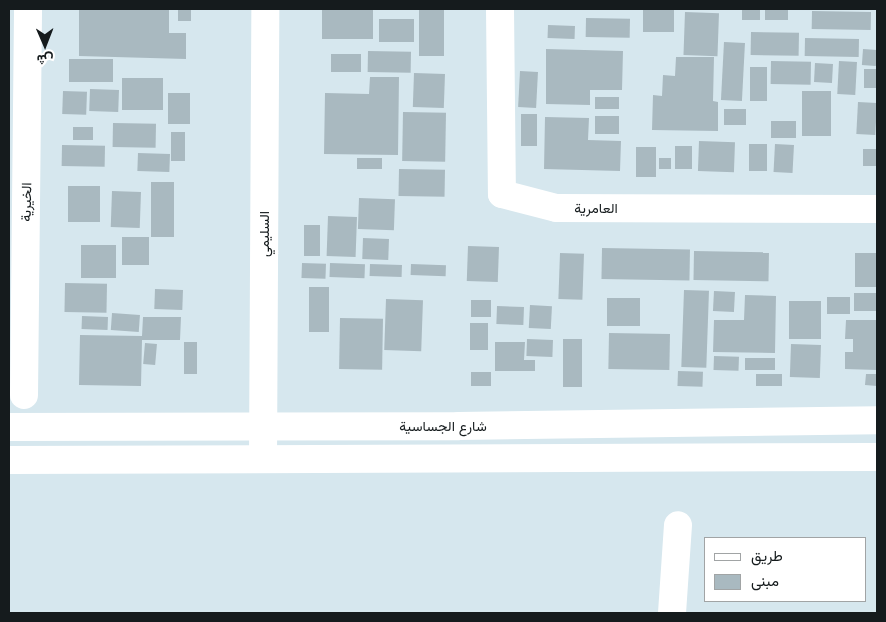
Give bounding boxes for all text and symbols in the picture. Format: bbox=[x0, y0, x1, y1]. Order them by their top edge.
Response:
north arrow bbox=[20, 20, 70, 70]
text: ش bbox=[37, 50, 54, 70]
street label: الخيرية bbox=[17, 182, 35, 222]
street label: العامرية bbox=[574, 200, 618, 216]
street label: السليمي bbox=[256, 211, 272, 257]
street label: شارع الجساسية bbox=[399, 418, 487, 434]
legend bbox=[704, 537, 866, 602]
text: طريق bbox=[751, 545, 783, 566]
text: مبنى bbox=[751, 570, 779, 591]

